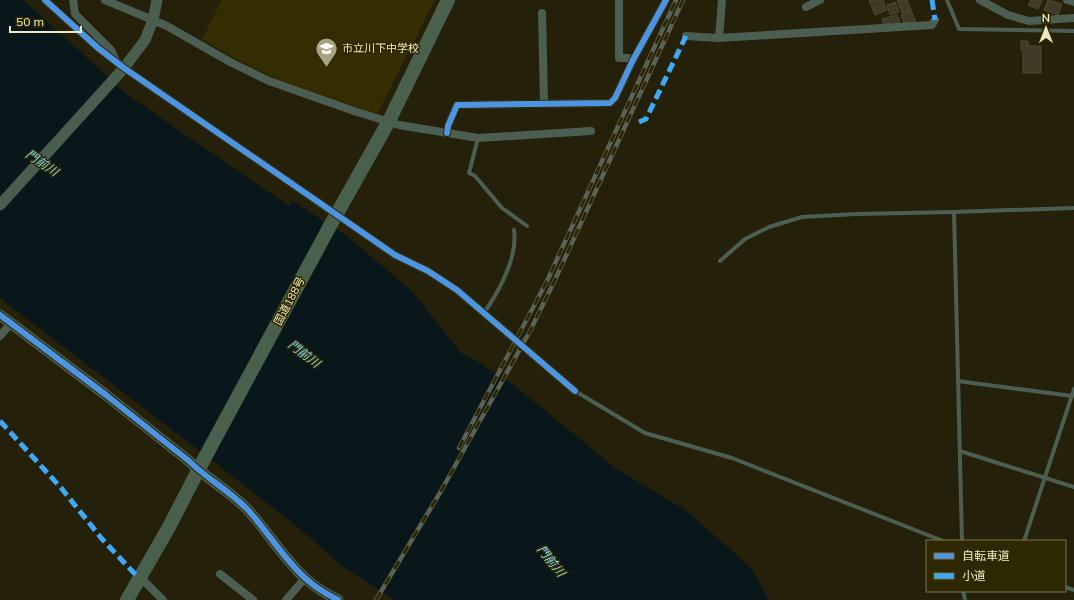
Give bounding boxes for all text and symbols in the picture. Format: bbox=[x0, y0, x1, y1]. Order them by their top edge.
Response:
scale bar bbox=[10, 8, 81, 34]
north arrow bbox=[1026, 8, 1066, 48]
text: N bbox=[1042, 11, 1050, 25]
text: 50 m bbox=[16, 14, 44, 29]
school or university icon: 市立川下中学校 bbox=[314, 35, 340, 68]
place label: 市立川下中学校 bbox=[342, 41, 419, 55]
water label: 門前川 bbox=[23, 146, 63, 180]
street label: 国道188号 bbox=[270, 274, 308, 328]
water label: 門前川 bbox=[285, 337, 325, 372]
legend bbox=[926, 540, 1066, 592]
water label: 門前川 bbox=[534, 542, 570, 581]
text: 自転車道 bbox=[962, 548, 1010, 563]
text: 小道 bbox=[962, 568, 986, 583]

